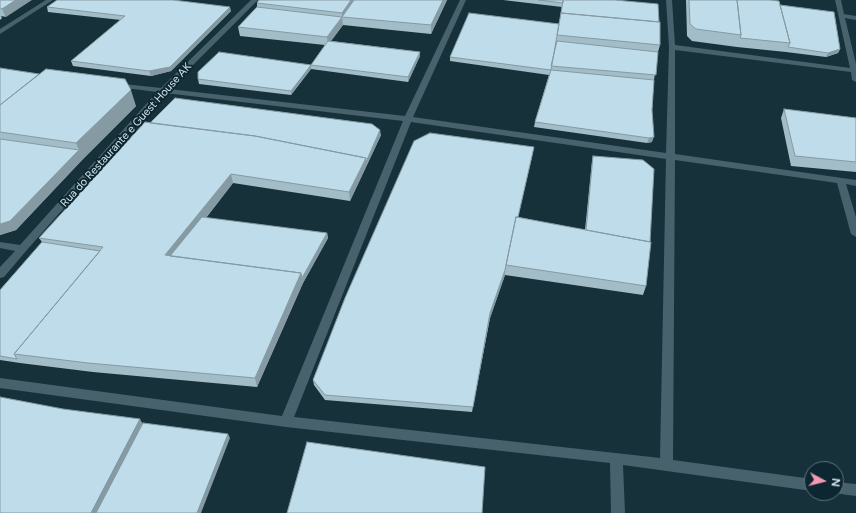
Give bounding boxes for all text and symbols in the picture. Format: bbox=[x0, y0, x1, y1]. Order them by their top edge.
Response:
street label: Rua do Restaurante e Guest House AK bbox=[58, 60, 194, 210]
north arrow bbox=[804, 461, 844, 501]
text: N bbox=[828, 477, 842, 487]

